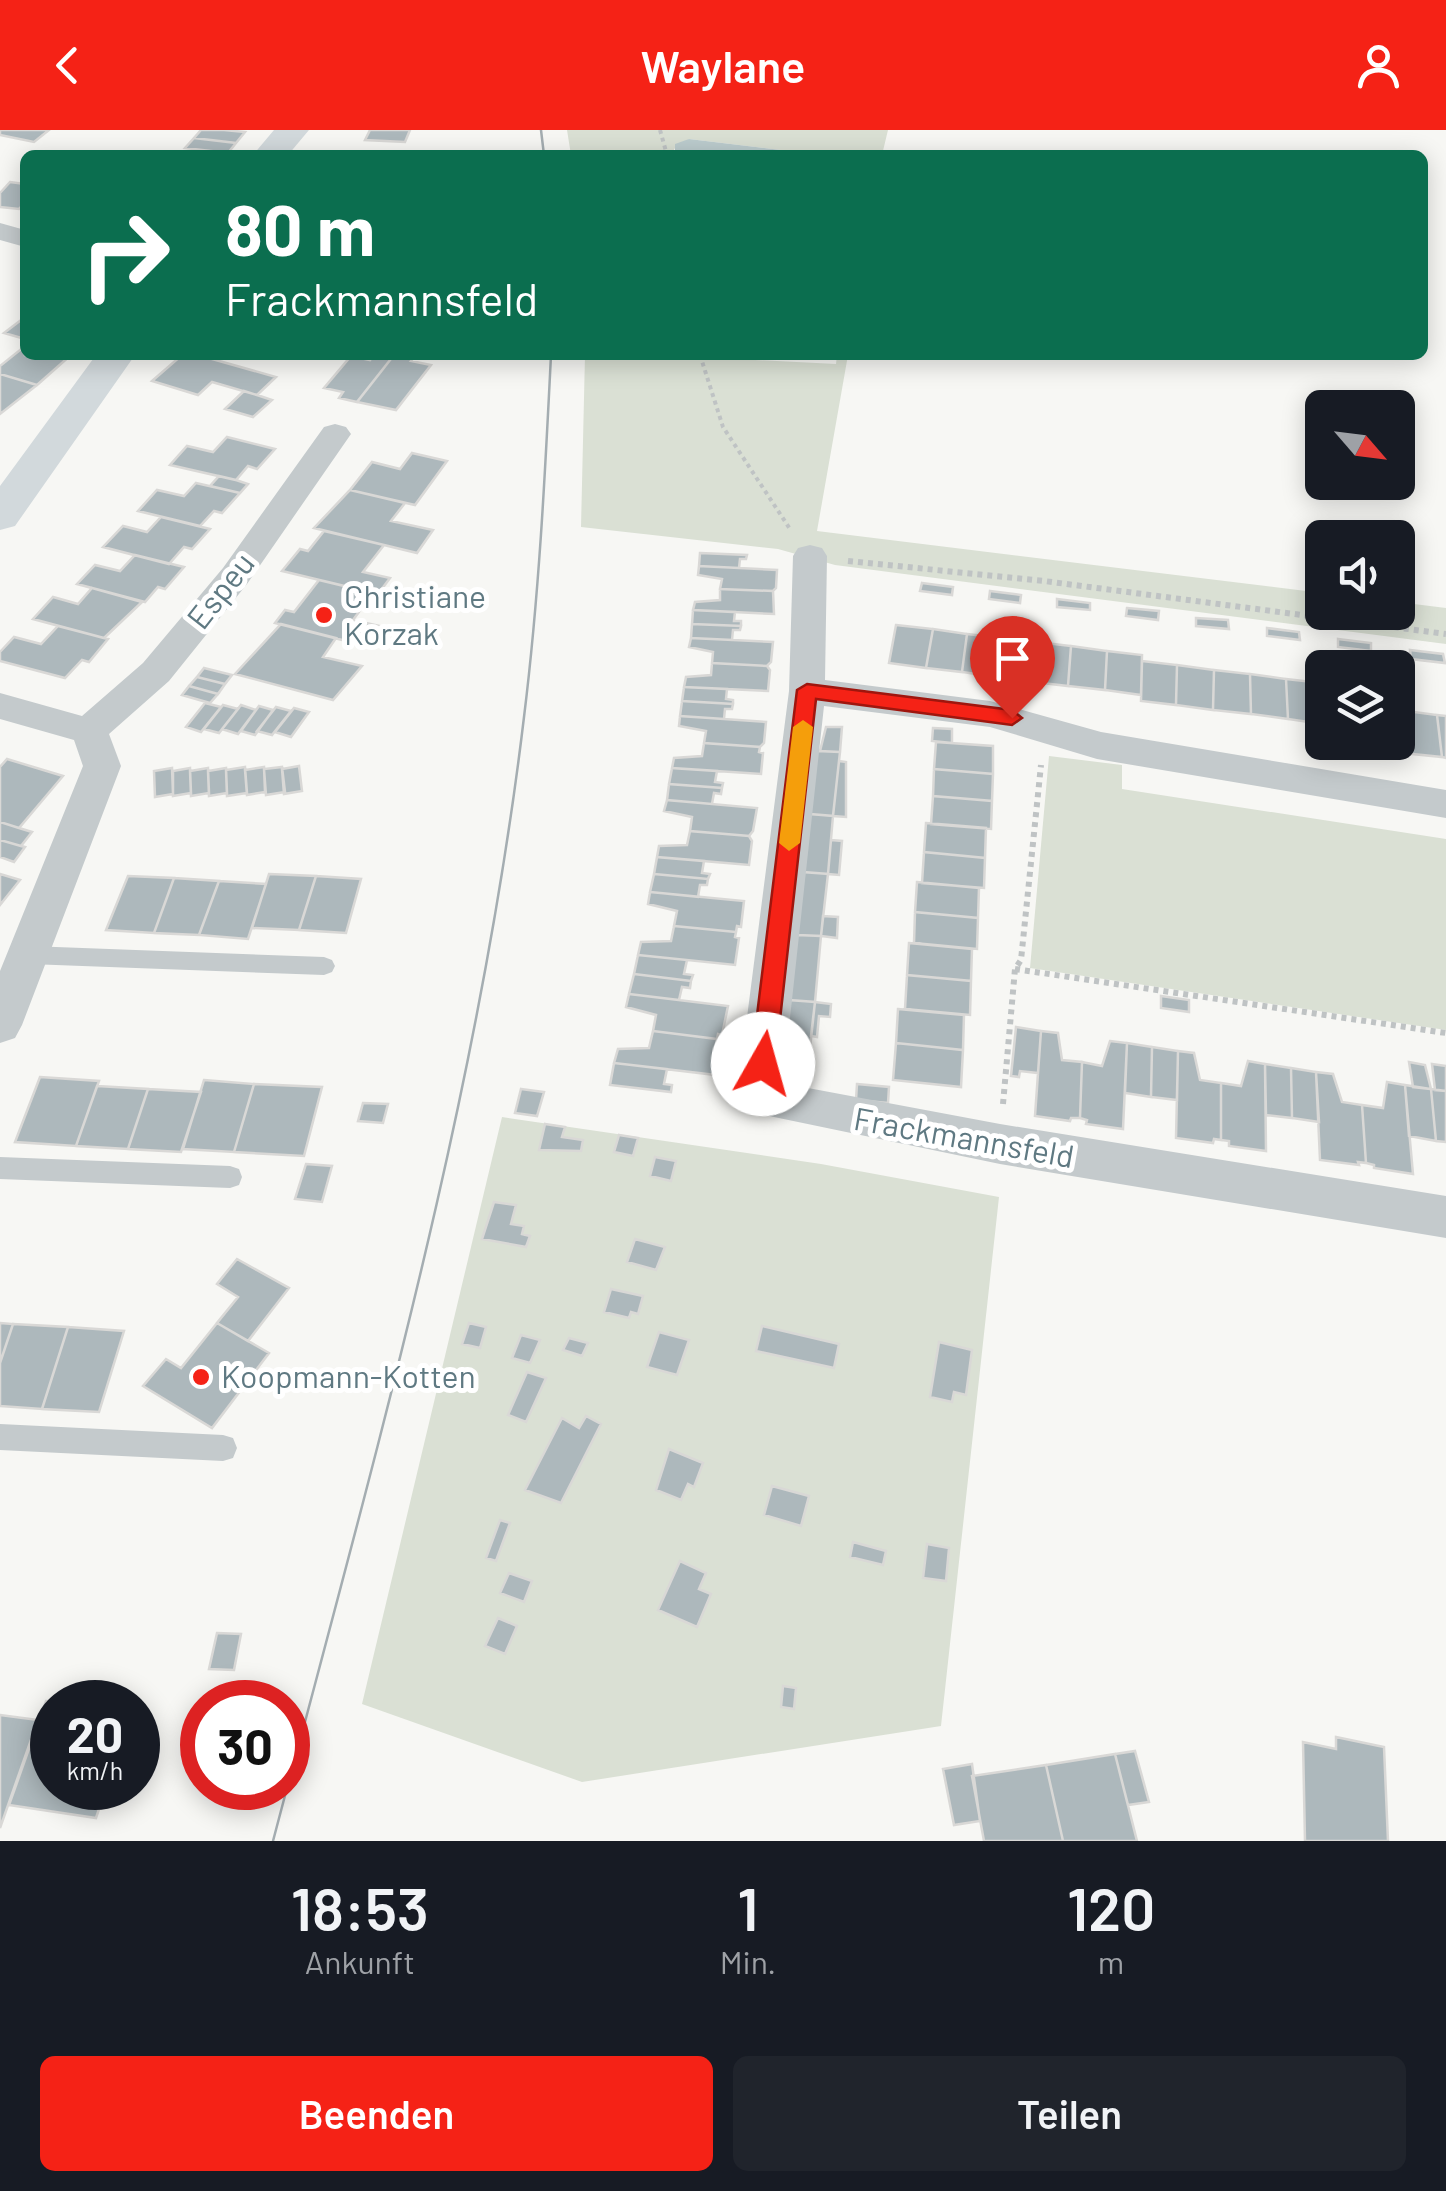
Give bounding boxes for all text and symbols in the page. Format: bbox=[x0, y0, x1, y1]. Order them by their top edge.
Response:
icon: back bbox=[40, 38, 95, 93]
text: Waylane bbox=[641, 38, 805, 92]
icon: person bbox=[1351, 38, 1406, 93]
text: 80 m bbox=[225, 186, 375, 270]
icon: right bbox=[60, 190, 190, 320]
text: Frackmannsfeld bbox=[225, 271, 538, 325]
north arrow bbox=[1305, 390, 1415, 500]
map controls bbox=[1305, 390, 1415, 760]
button: sound bbox=[1305, 520, 1415, 630]
street label: Espeu bbox=[178, 544, 261, 636]
place label: Christiane Korzak bbox=[344, 576, 486, 651]
marker: Christiane Korzak bbox=[313, 604, 335, 626]
pin bbox=[970, 616, 1055, 719]
icon: arrive bbox=[985, 631, 1040, 686]
button: layers bbox=[1305, 650, 1415, 760]
position arrow bbox=[711, 1012, 815, 1116]
street label: Frackmannsfeld bbox=[851, 1098, 1077, 1174]
place label: Koopmann-Kotten bbox=[221, 1356, 476, 1394]
marker: Koopmann-Kotten bbox=[190, 1366, 212, 1388]
speed limit sign: 30 bbox=[180, 1680, 310, 1810]
text: 20 bbox=[67, 1703, 123, 1763]
text: km/h bbox=[67, 1755, 123, 1785]
text: 18:53 bbox=[291, 1871, 429, 1943]
text: 1 bbox=[737, 1871, 758, 1943]
text: 120 bbox=[1067, 1871, 1155, 1943]
text: Ankunft bbox=[305, 1942, 415, 1980]
text: Min. bbox=[720, 1942, 776, 1980]
text: m bbox=[1098, 1942, 1124, 1980]
button: Beenden bbox=[40, 2056, 713, 2171]
button: Teilen bbox=[733, 2056, 1406, 2171]

